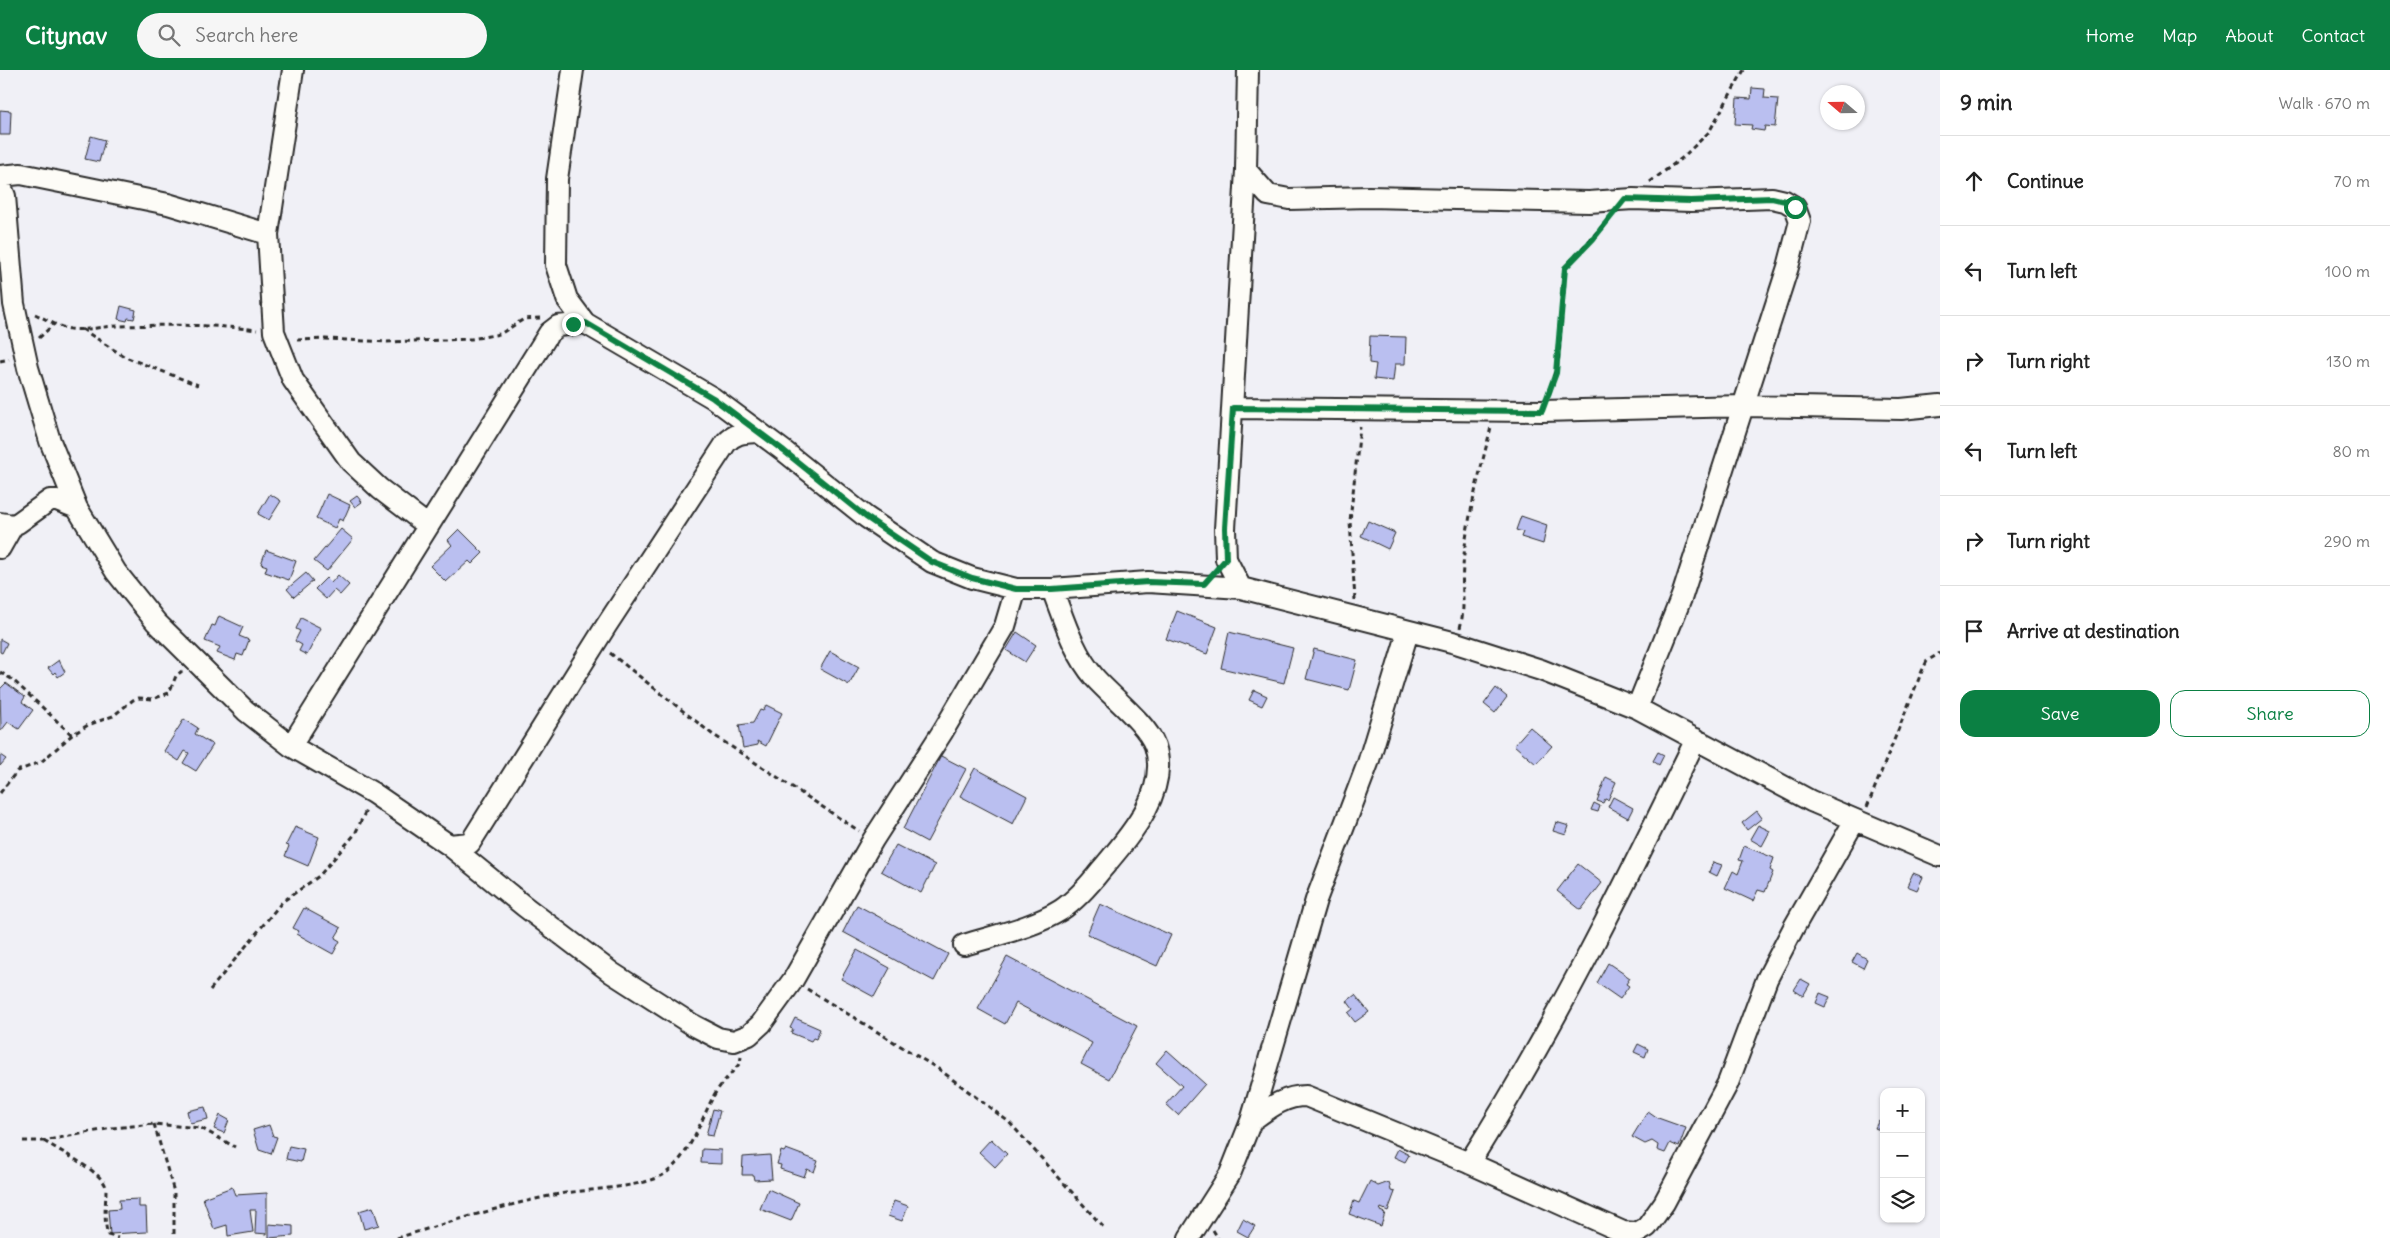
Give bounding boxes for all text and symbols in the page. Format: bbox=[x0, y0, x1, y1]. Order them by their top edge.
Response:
search box bbox=[137, 13, 487, 58]
text: Citynav bbox=[25, 20, 107, 50]
icon: search bbox=[155, 21, 183, 49]
text: Search here bbox=[195, 23, 298, 47]
text: Home bbox=[2086, 24, 2134, 47]
text: Map bbox=[2162, 24, 2197, 47]
text: About bbox=[2225, 24, 2273, 47]
text: Contact bbox=[2301, 24, 2365, 47]
north arrow bbox=[1820, 85, 1865, 130]
text: 9 min bbox=[1960, 89, 2012, 116]
text: Walk · 670 m bbox=[2278, 93, 2370, 113]
icon: ahead bbox=[1960, 167, 1988, 195]
text: Continue bbox=[2007, 169, 2084, 193]
text: 70 m bbox=[2334, 171, 2370, 191]
route start bbox=[1784, 196, 1807, 219]
icon: left bbox=[1960, 257, 1988, 285]
text: Turn left bbox=[2007, 259, 2077, 283]
text: 100 m bbox=[2325, 261, 2370, 281]
route end bbox=[562, 313, 585, 336]
icon: right bbox=[1960, 347, 1988, 375]
text: Turn right bbox=[2007, 349, 2090, 373]
text: 130 m bbox=[2326, 351, 2370, 371]
icon: left bbox=[1960, 437, 1988, 465]
text: Turn left bbox=[2007, 439, 2077, 463]
text: 80 m bbox=[2332, 441, 2370, 461]
icon: right bbox=[1960, 527, 1988, 555]
text: Turn right bbox=[2007, 529, 2090, 553]
text: 290 m bbox=[2324, 531, 2370, 551]
icon: arrive bbox=[1960, 617, 1988, 645]
text: Arrive at destination bbox=[2007, 619, 2180, 643]
button: Save bbox=[1960, 690, 2160, 737]
button: Share bbox=[2170, 690, 2370, 737]
map controls bbox=[1880, 1088, 1925, 1223]
button: + bbox=[1880, 1088, 1925, 1133]
button: − bbox=[1880, 1133, 1925, 1178]
button: layers bbox=[1880, 1178, 1925, 1223]

